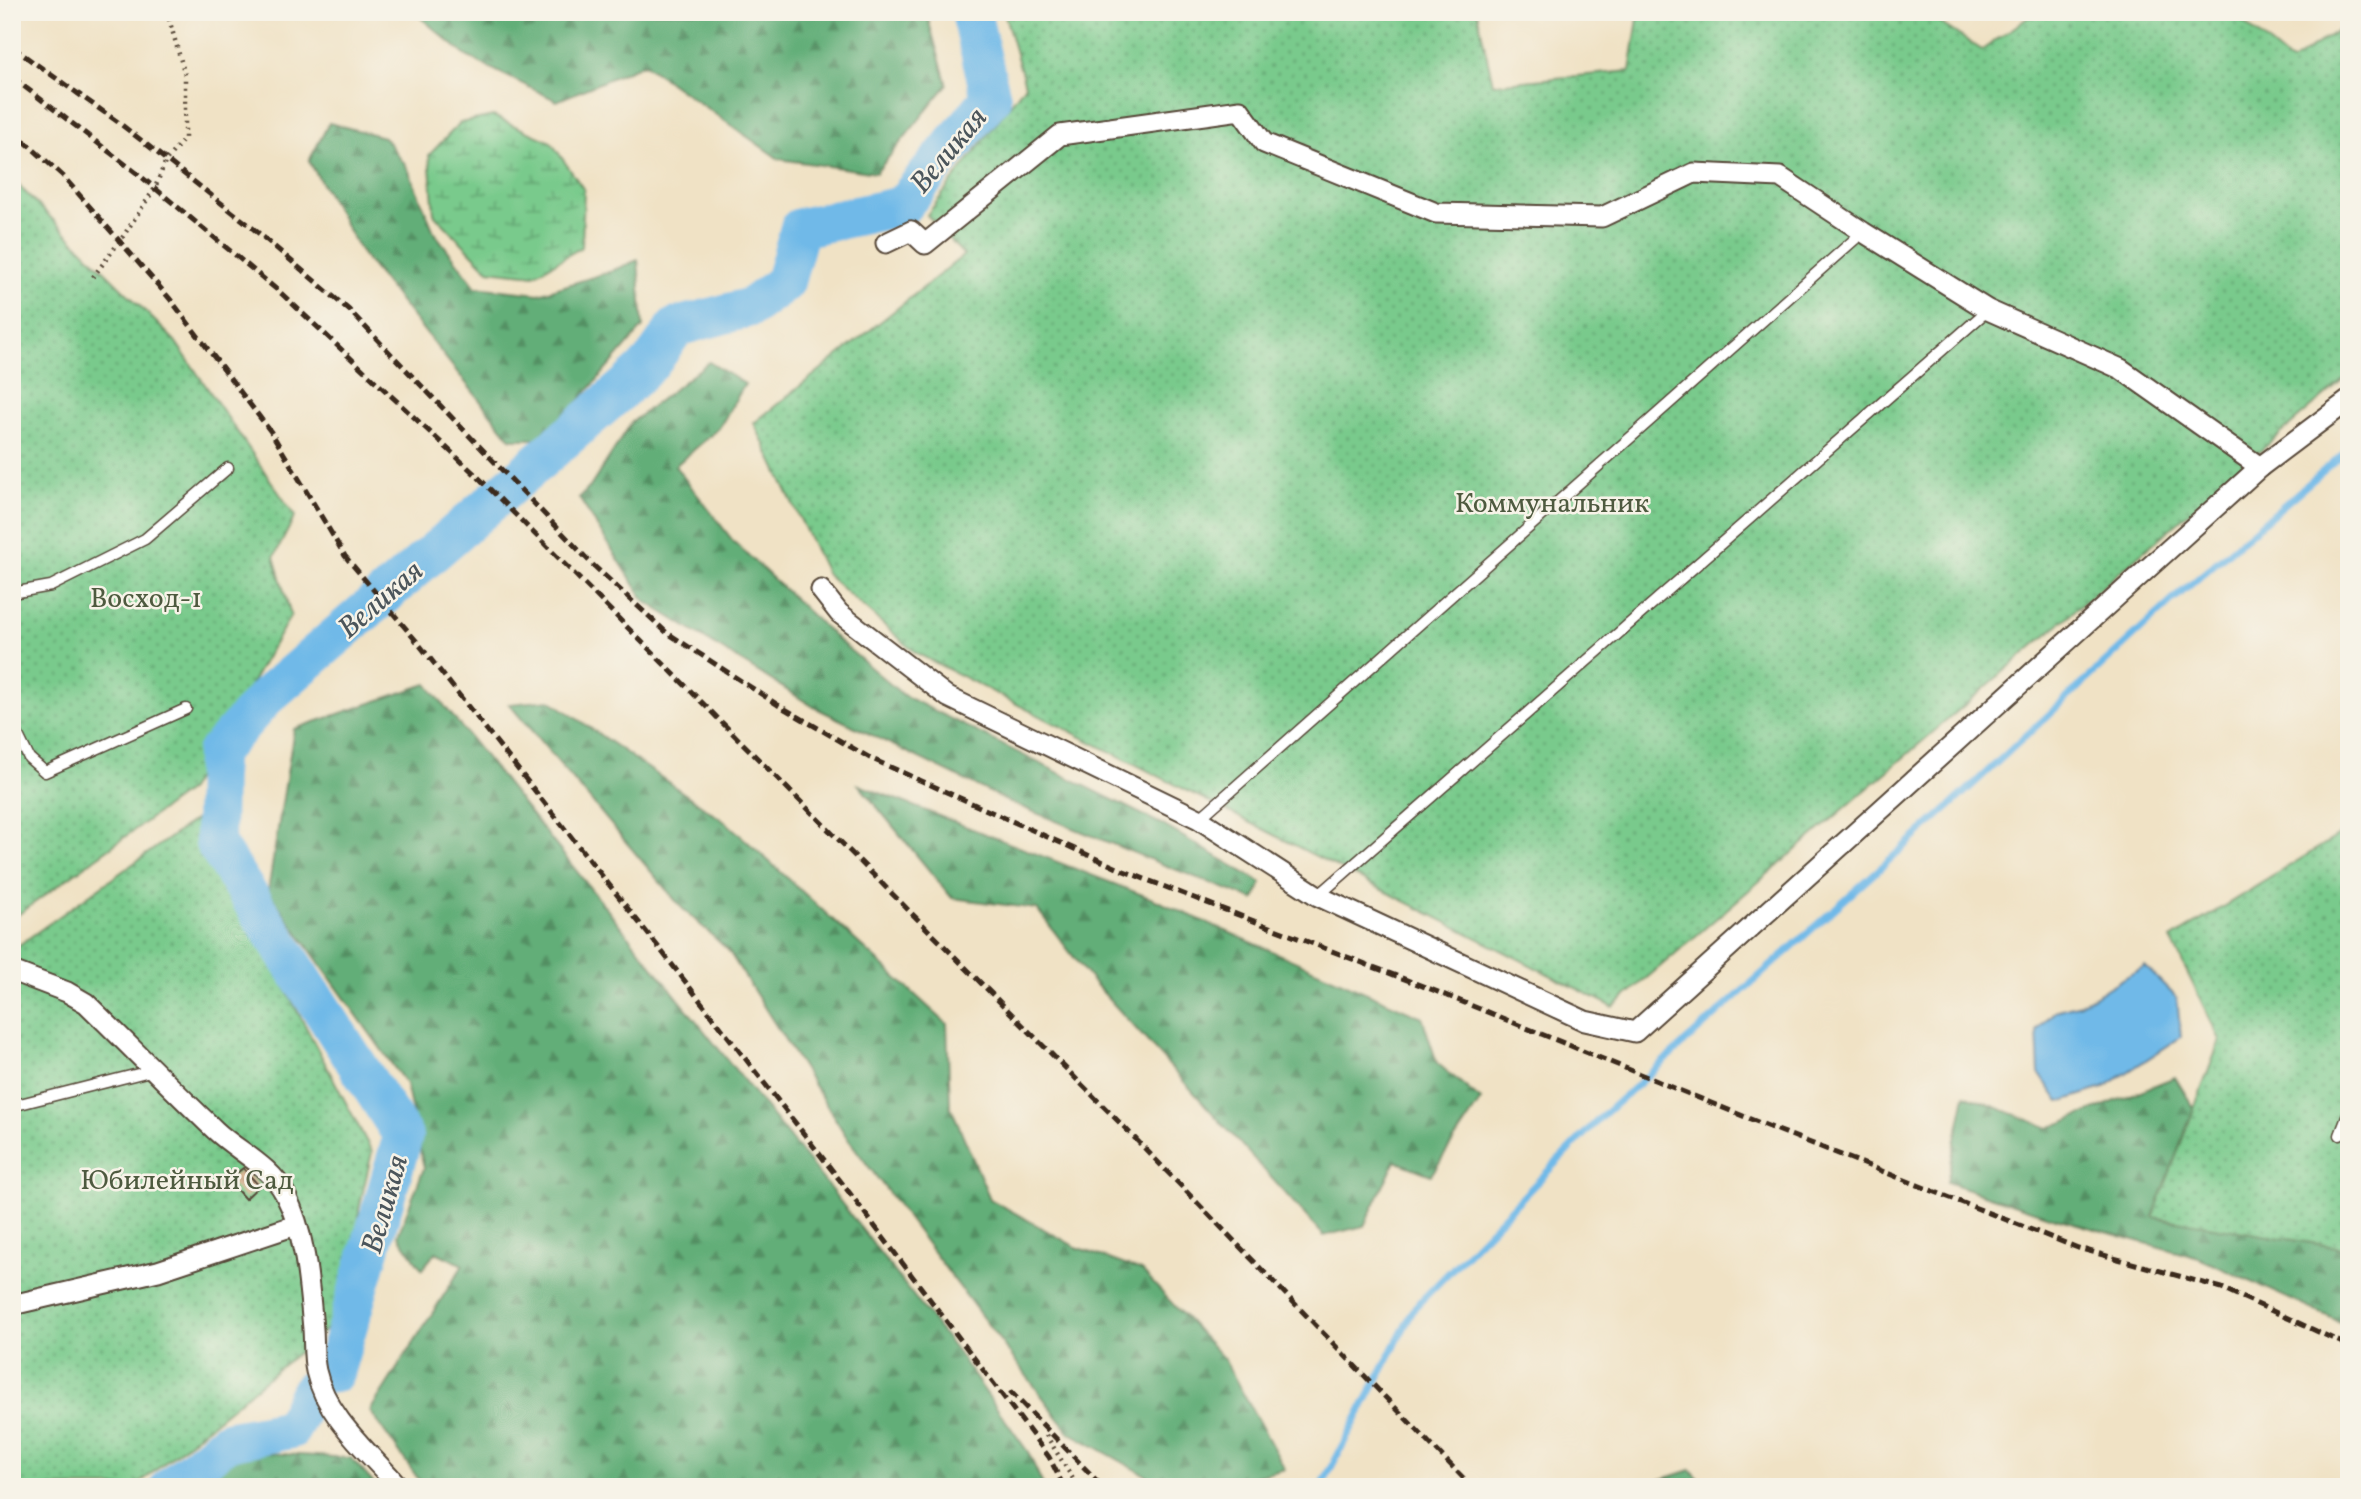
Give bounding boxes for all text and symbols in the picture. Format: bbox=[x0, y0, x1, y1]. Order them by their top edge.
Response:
water label: Великая bbox=[901, 99, 998, 203]
park label: Коммунальник bbox=[1455, 485, 1649, 524]
water label: Великая bbox=[330, 552, 433, 649]
park label: Восход-1 bbox=[90, 580, 202, 619]
water label: Великая bbox=[352, 1150, 420, 1259]
park label: Юбилейный Сад bbox=[80, 1162, 294, 1201]

